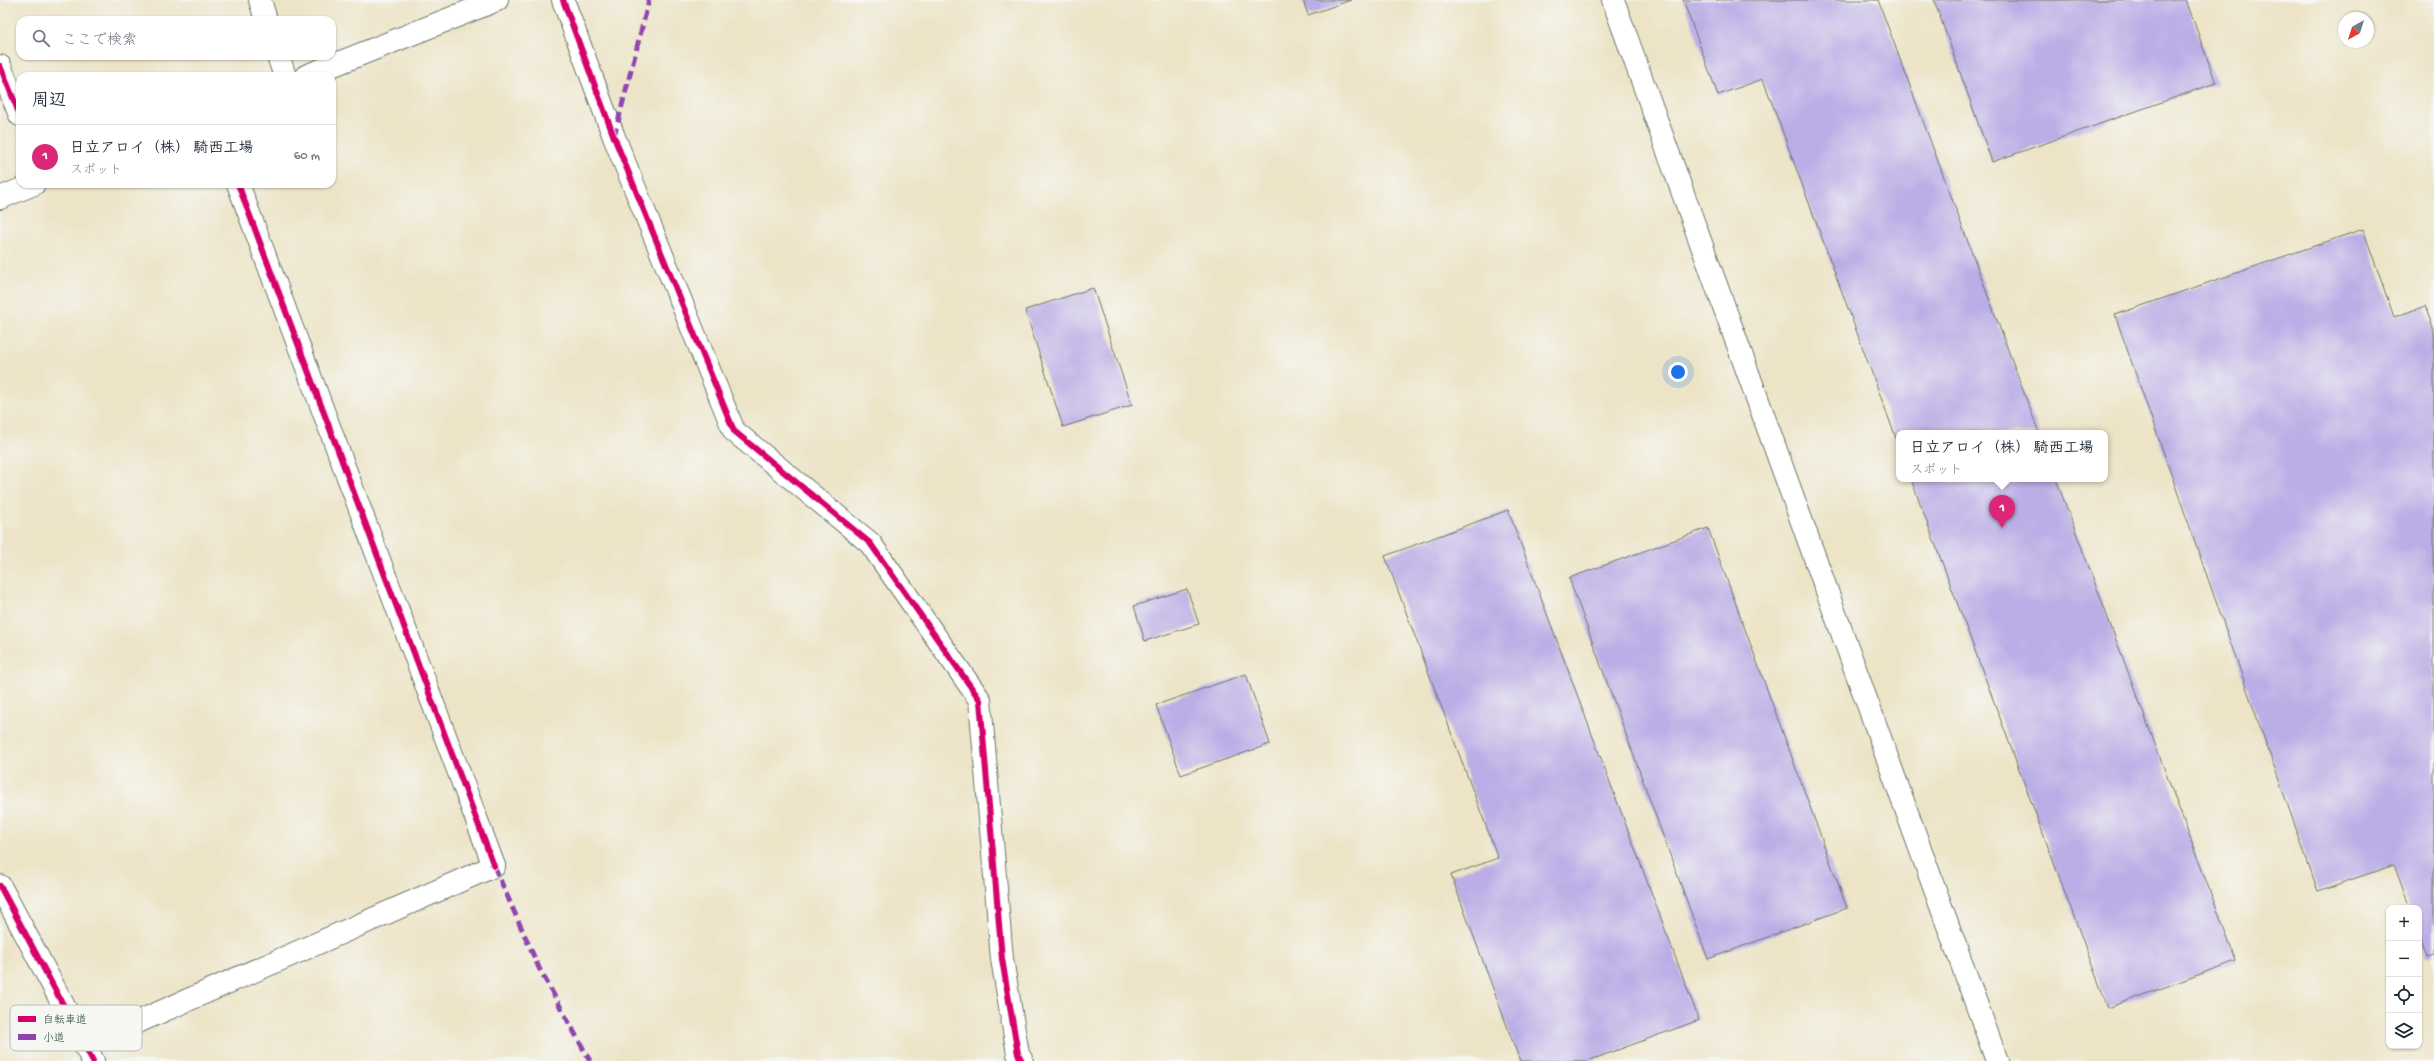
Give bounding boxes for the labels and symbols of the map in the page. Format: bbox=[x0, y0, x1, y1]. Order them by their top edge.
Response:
north arrow bbox=[2338, 12, 2374, 48]
your location bbox=[1668, 362, 1688, 382]
pin: 1 bbox=[1989, 495, 2015, 528]
legend bbox=[10, 1005, 142, 1051]
text: 自転車道 bbox=[43, 1014, 87, 1027]
text: 小道 bbox=[43, 1032, 65, 1045]

